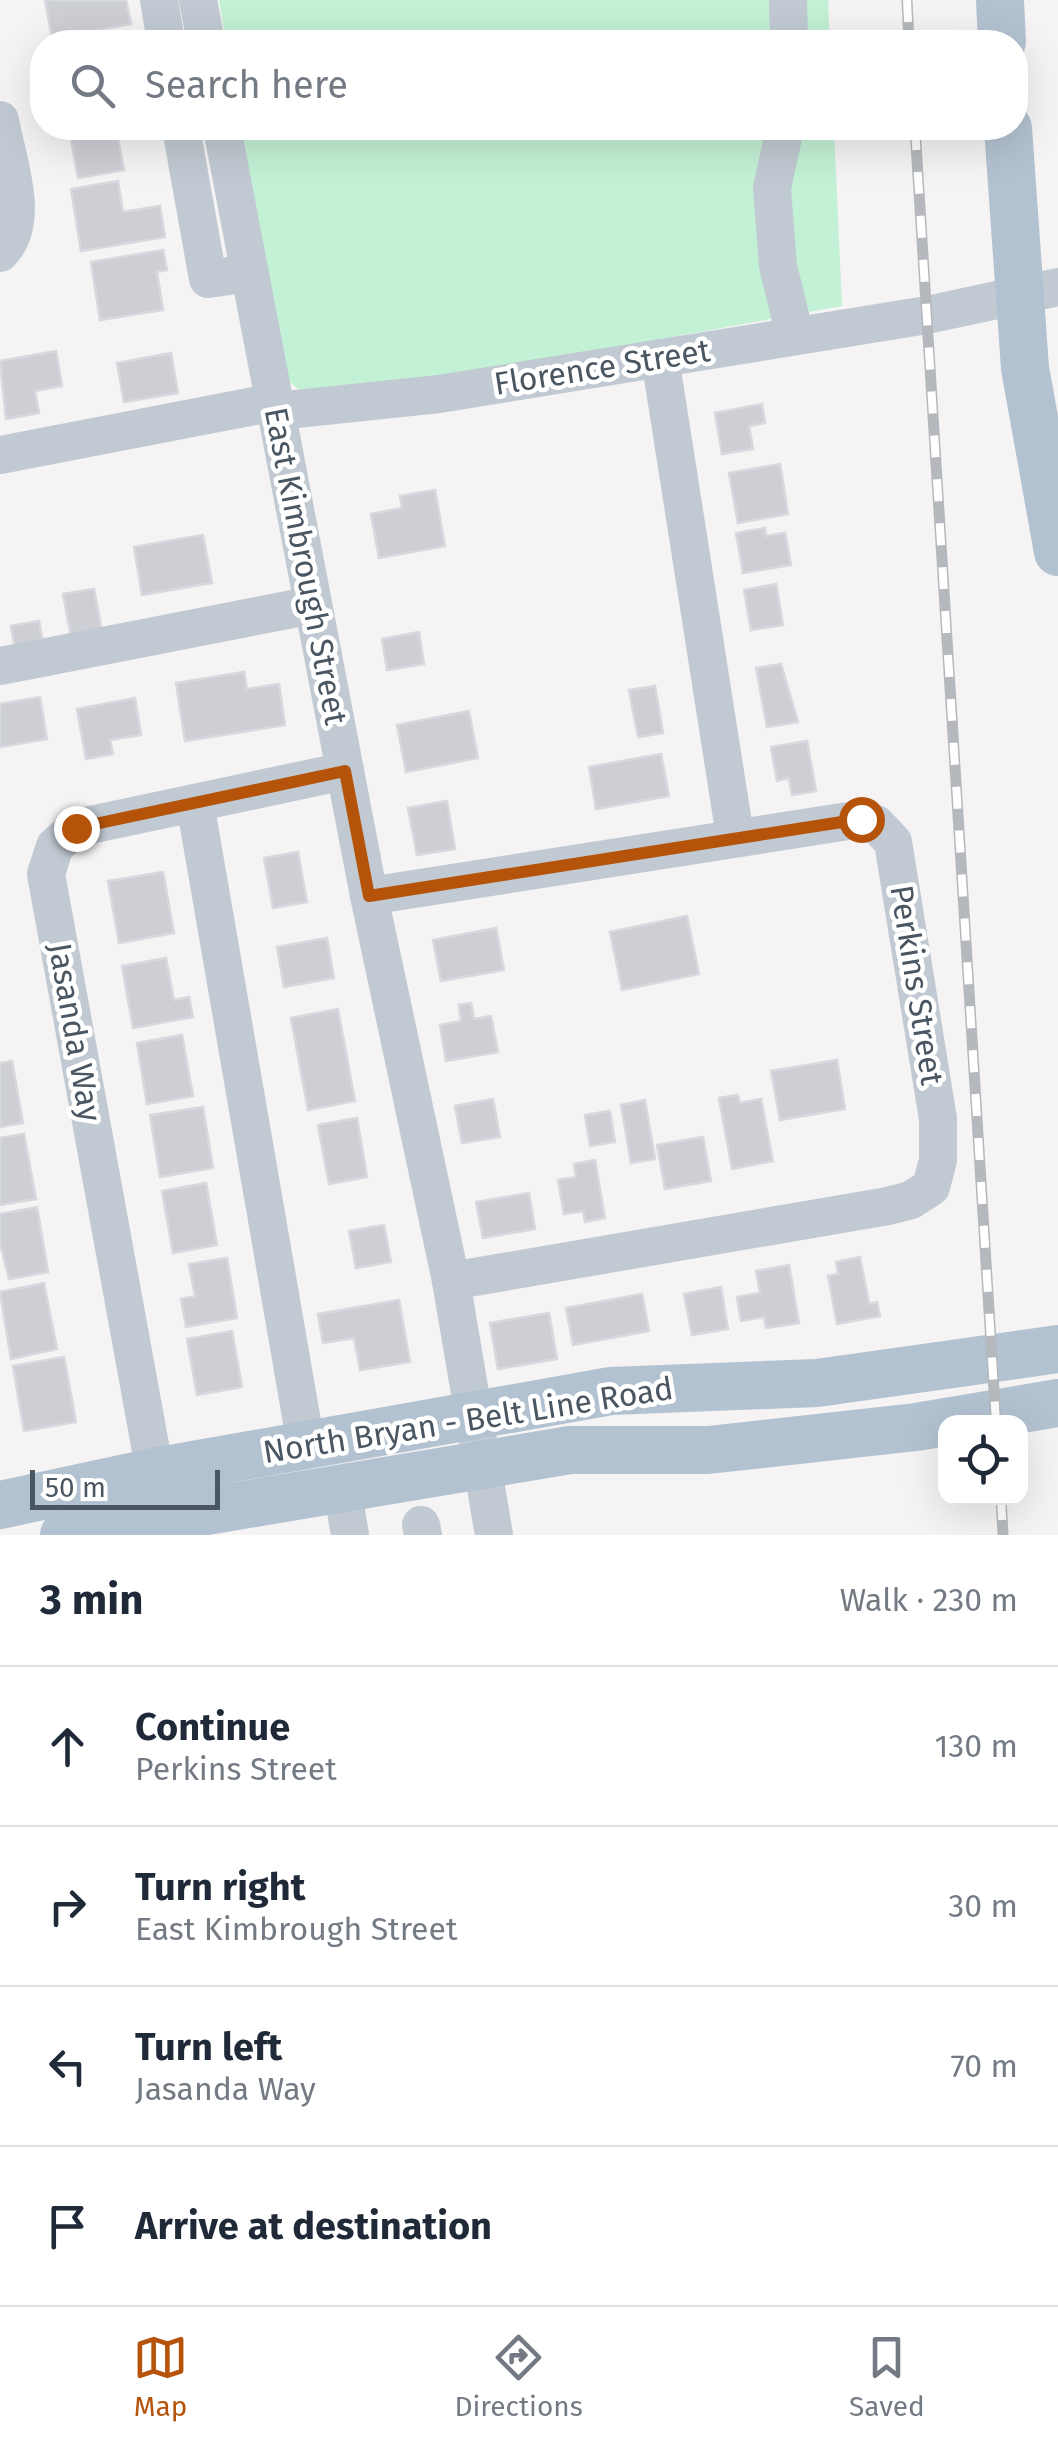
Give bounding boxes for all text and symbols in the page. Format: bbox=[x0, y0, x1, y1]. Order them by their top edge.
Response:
search box bbox=[30, 30, 1028, 140]
icon: search bbox=[65, 58, 120, 113]
text: Search here bbox=[145, 62, 348, 108]
street label: Florence Street bbox=[491, 331, 713, 403]
street label: East Kimbrough Street bbox=[257, 404, 356, 728]
route start bbox=[839, 797, 885, 843]
route end bbox=[54, 806, 100, 852]
street label: Perkins Street bbox=[882, 882, 952, 1088]
street label: Jasanda Way bbox=[41, 940, 109, 1125]
street label: North Bryan - Belt Line Road bbox=[260, 1369, 676, 1471]
map controls bbox=[938, 1415, 1028, 1505]
button: locate bbox=[938, 1415, 1028, 1505]
scale bar bbox=[30, 1465, 220, 1510]
text: 50 m bbox=[45, 1471, 106, 1504]
text: 3 min bbox=[40, 1575, 143, 1625]
text: Walk · 230 m bbox=[840, 1581, 1018, 1619]
text: Continue bbox=[135, 1704, 290, 1750]
icon: ahead bbox=[40, 1719, 95, 1774]
text: 130 m bbox=[934, 1727, 1018, 1765]
text: Perkins Street bbox=[135, 1750, 337, 1788]
text: Turn right bbox=[135, 1864, 305, 1910]
icon: right bbox=[40, 1879, 95, 1934]
text: 30 m bbox=[948, 1887, 1018, 1925]
text: East Kimbrough Street bbox=[135, 1910, 458, 1948]
text: Turn left bbox=[135, 2024, 282, 2070]
icon: left bbox=[40, 2039, 95, 2094]
text: 70 m bbox=[950, 2047, 1018, 2085]
text: Jasanda Way bbox=[135, 2070, 316, 2108]
icon: arrive bbox=[40, 2199, 95, 2254]
text: Arrive at destination bbox=[135, 2203, 492, 2249]
tab: Map bbox=[133, 2330, 188, 2423]
tab: Directions bbox=[454, 2330, 583, 2423]
tab: Saved bbox=[849, 2330, 925, 2423]

